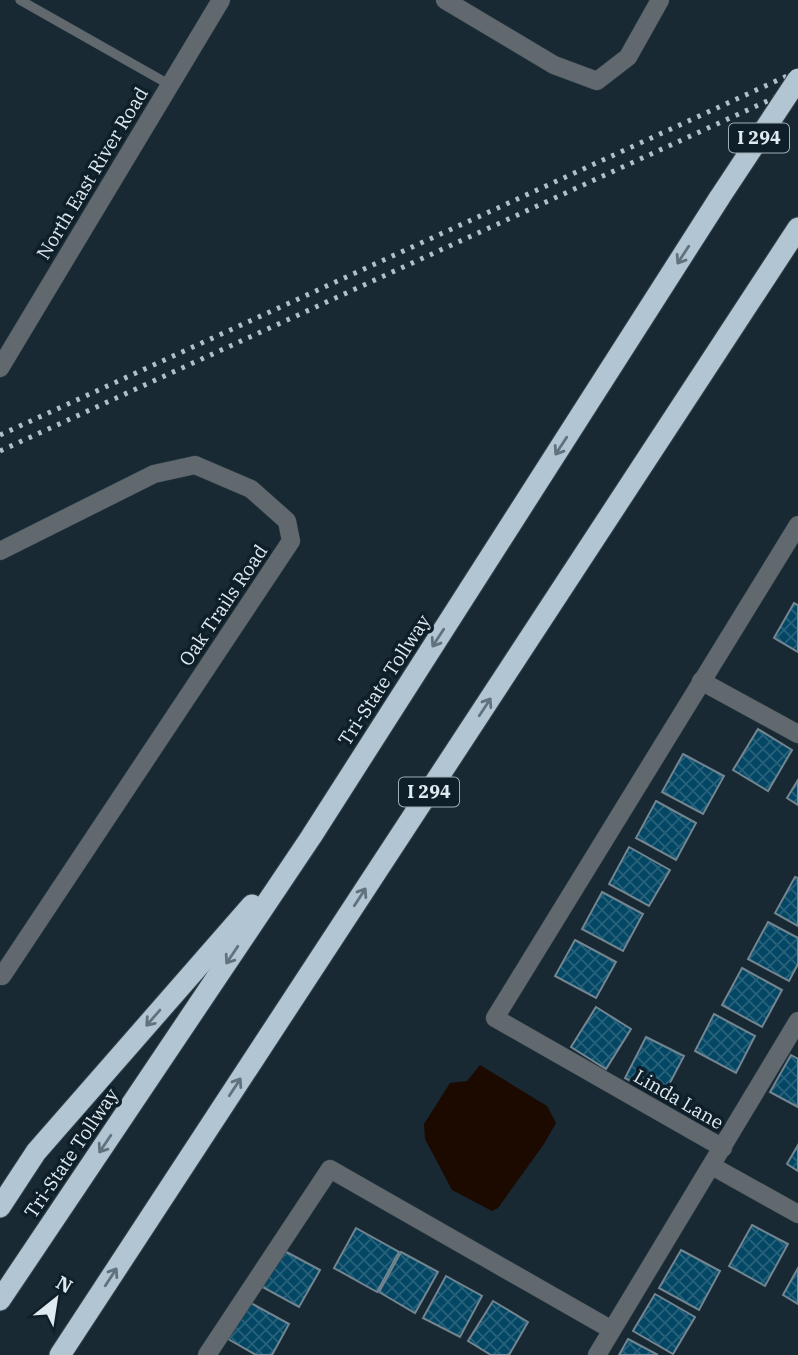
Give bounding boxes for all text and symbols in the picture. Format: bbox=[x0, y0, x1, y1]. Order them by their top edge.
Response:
street label: North East River Road bbox=[31, 82, 153, 264]
road number: I 294 bbox=[729, 124, 789, 153]
one-way arrow bbox=[676, 244, 690, 264]
one-way arrow bbox=[553, 436, 567, 456]
street label: Oak Trails Road bbox=[174, 540, 272, 670]
street label: Tri-State Tollway bbox=[333, 609, 436, 750]
one-way arrow bbox=[431, 628, 446, 647]
one-way arrow bbox=[478, 697, 492, 717]
road number: I 294 bbox=[399, 778, 459, 806]
one-way arrow bbox=[353, 888, 367, 907]
one-way arrow bbox=[224, 945, 239, 964]
one-way arrow bbox=[145, 1008, 161, 1026]
street label: Linda Lane bbox=[630, 1064, 728, 1134]
one-way arrow bbox=[228, 1078, 243, 1097]
street label: Tri-State Tollway bbox=[19, 1083, 124, 1223]
one-way arrow bbox=[98, 1134, 112, 1153]
north arrow bbox=[21, 1264, 91, 1334]
one-way arrow bbox=[104, 1268, 118, 1288]
text: N bbox=[52, 1270, 77, 1298]

